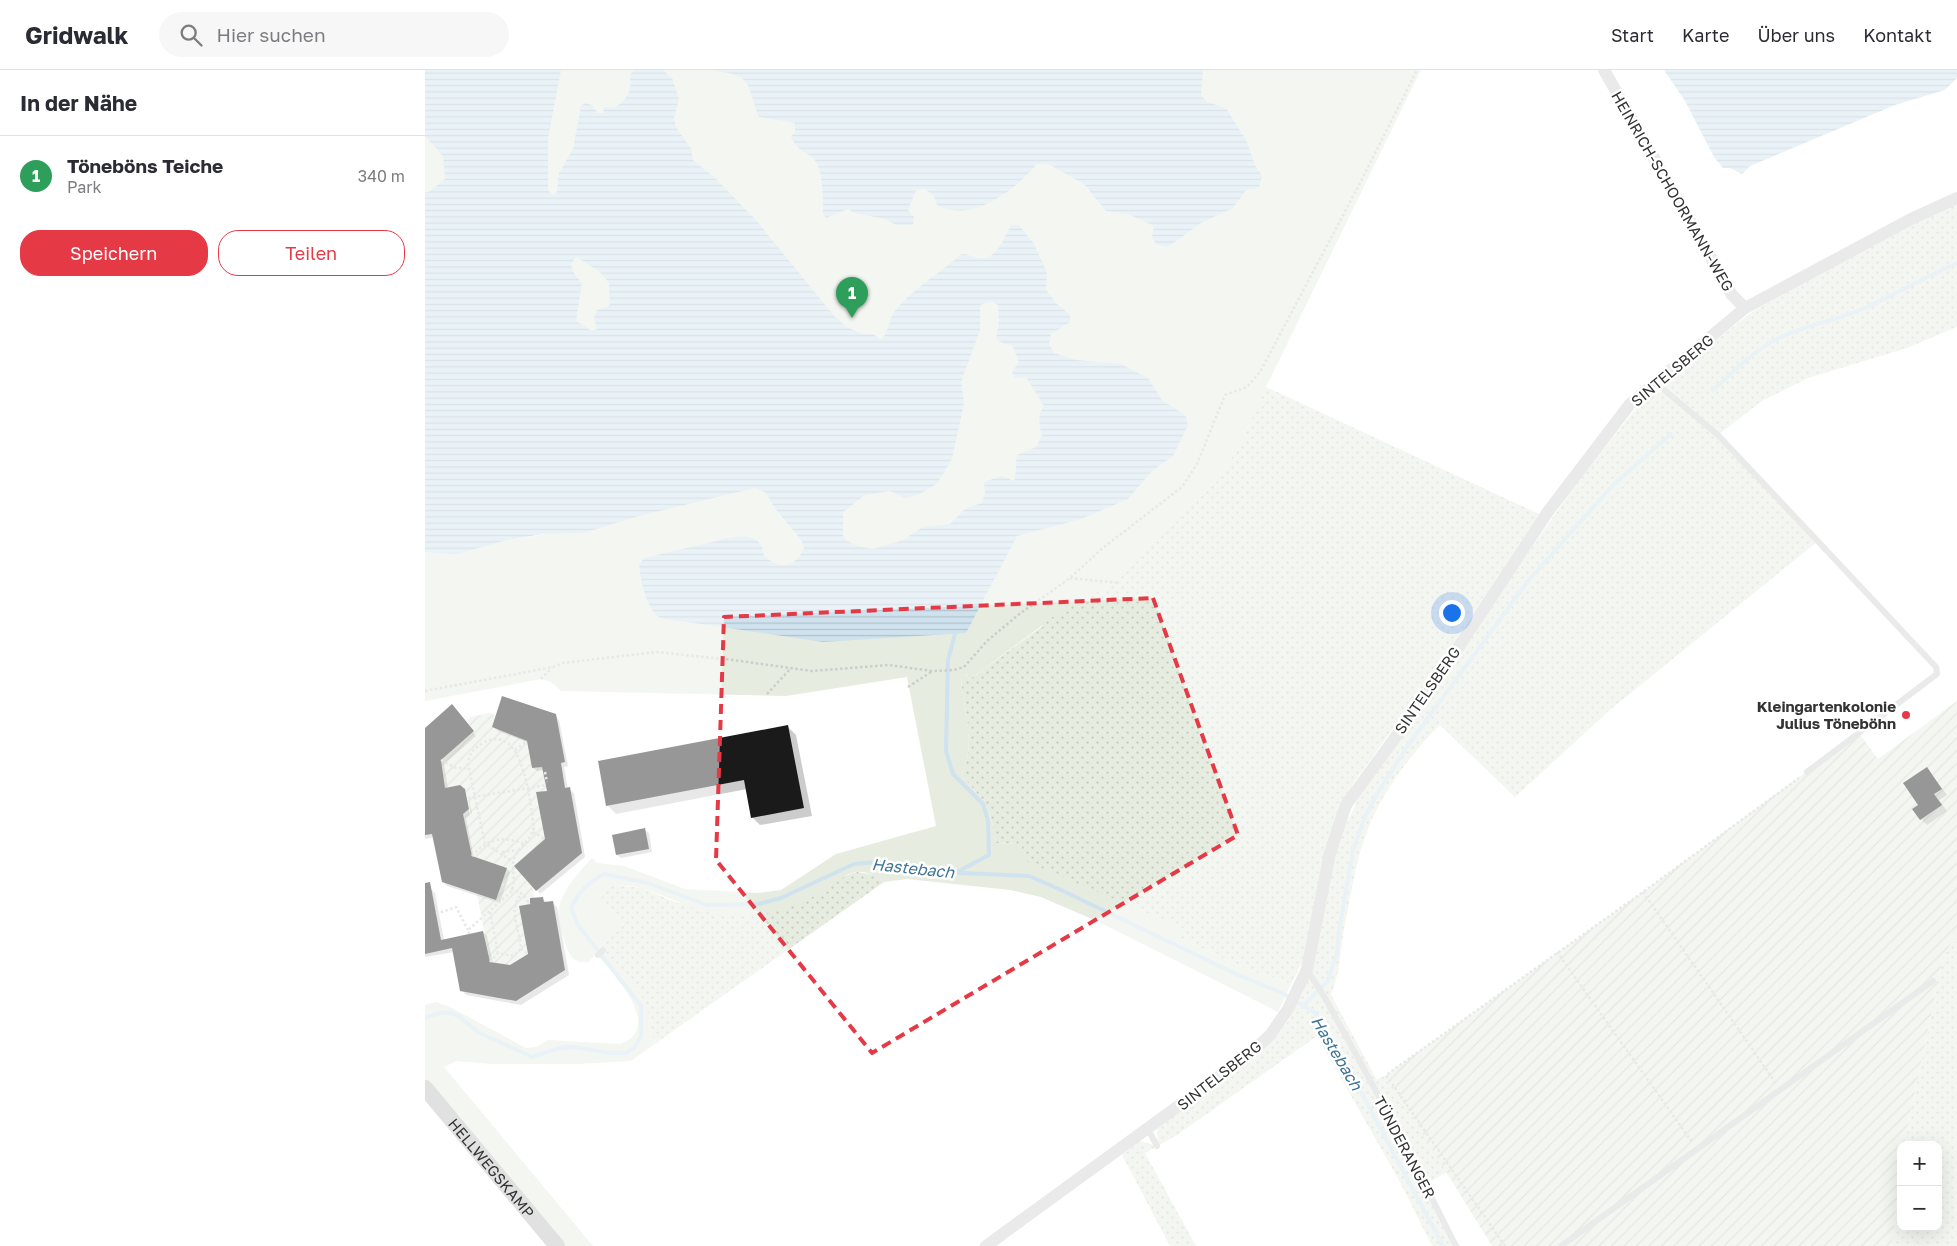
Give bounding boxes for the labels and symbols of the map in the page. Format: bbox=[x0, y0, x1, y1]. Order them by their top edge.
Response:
street label: HEINRICH-SCHOORMANN-WEG bbox=[1608, 88, 1738, 294]
pin: 1 bbox=[836, 277, 868, 318]
street label: SINTELSBERG bbox=[1627, 330, 1717, 410]
your location bbox=[1439, 600, 1465, 626]
street label: SINTELSBERG bbox=[1390, 643, 1464, 737]
place label: Kleingartenkolonie Julius Töneböhn bbox=[1757, 697, 1896, 732]
marker: Kleingartenkolonie Julius Töneböhn bbox=[1900, 709, 1912, 721]
water label: Hastebach bbox=[871, 854, 956, 882]
water label: Hastebach bbox=[1307, 1012, 1367, 1095]
street label: SINTELSBERG bbox=[1173, 1037, 1265, 1113]
street label: TÜNDERANGER bbox=[1371, 1093, 1439, 1201]
street label: HELLWEGSKAMP bbox=[445, 1114, 538, 1221]

